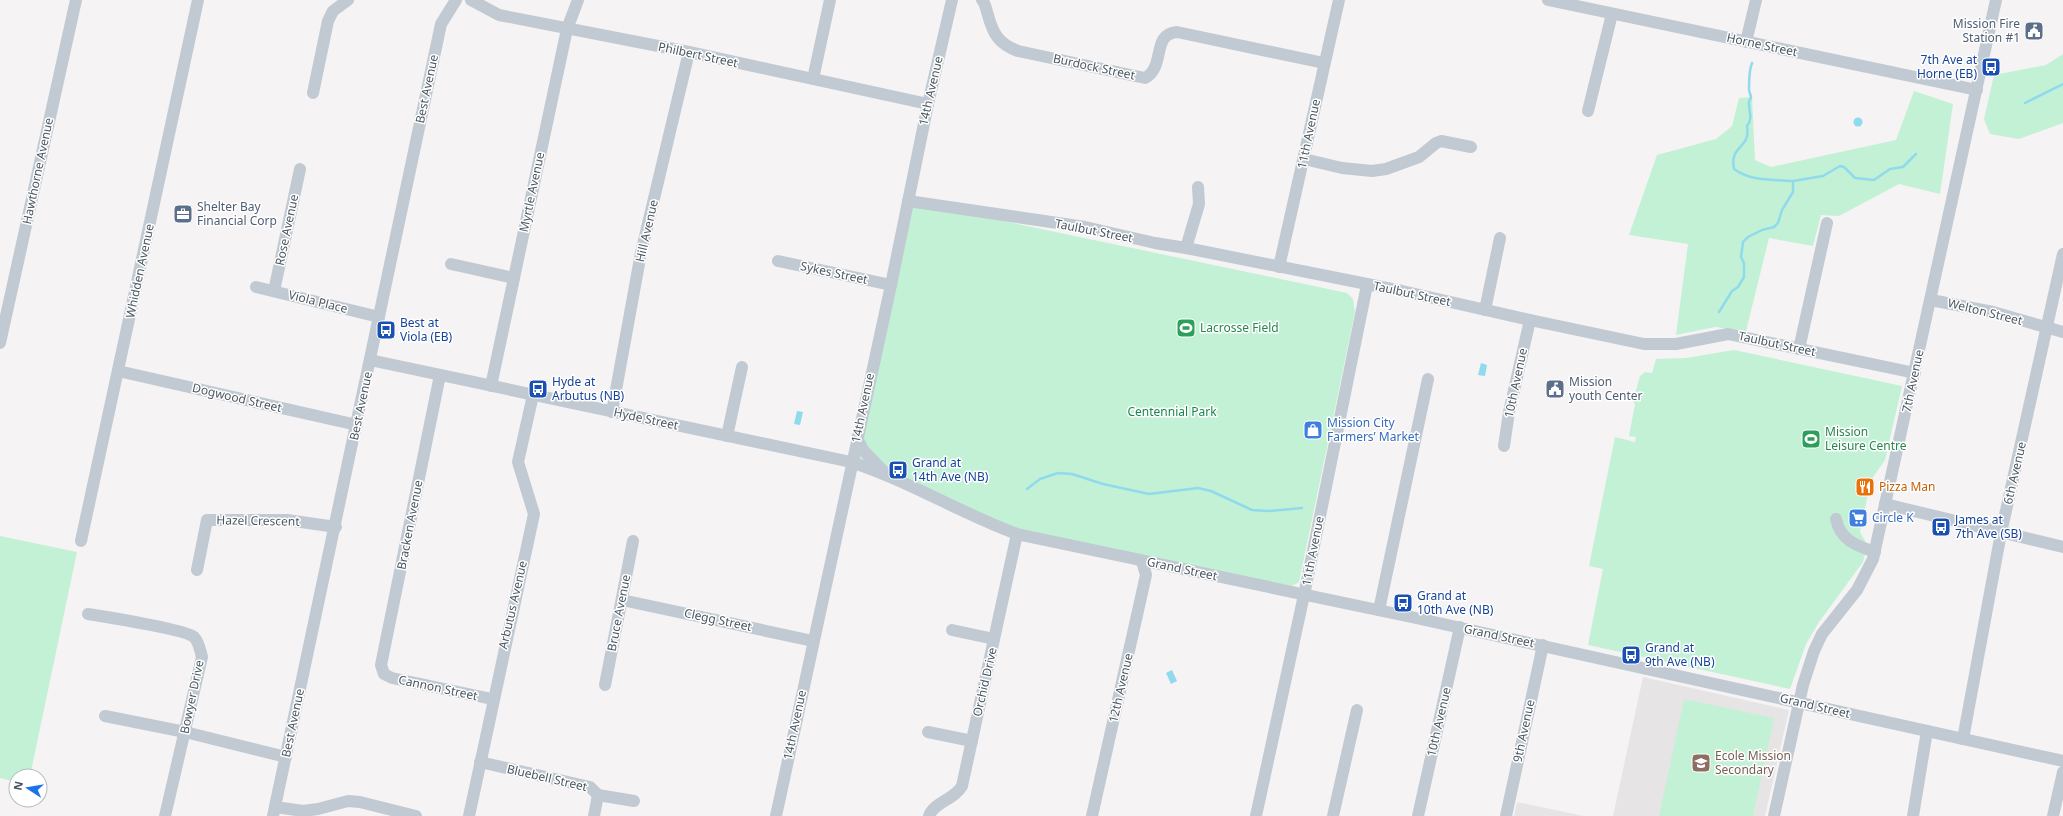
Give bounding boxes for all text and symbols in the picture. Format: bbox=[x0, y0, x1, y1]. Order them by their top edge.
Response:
place label: Mission Fire Station #1 bbox=[1953, 15, 2020, 46]
public building icon: Mission Fire Station #1 bbox=[2023, 20, 2045, 42]
street label: Horne Street bbox=[1725, 29, 1800, 60]
street label: Philbert Street bbox=[657, 38, 740, 71]
street label: Burdock Street bbox=[1052, 50, 1137, 84]
place label: 7th Ave at Horne (EB) bbox=[1917, 51, 1978, 82]
street label: Best Avenue bbox=[411, 53, 442, 125]
street label: 14th Avenue bbox=[914, 54, 947, 127]
bus stop icon: 7th Ave at Horne (EB) bbox=[1980, 56, 2002, 78]
street label: 11th Avenue bbox=[1293, 97, 1324, 170]
street label: Hawthorne Avenue bbox=[18, 116, 57, 226]
street label: Myrtle Avenue bbox=[515, 150, 548, 233]
street label: Rose Avenue bbox=[271, 192, 302, 267]
place label: Shelter Bay Financial Corp bbox=[197, 198, 277, 229]
street label: Hill Avenue bbox=[631, 198, 662, 264]
office icon: Shelter Bay Financial Corp bbox=[172, 203, 194, 225]
street label: Taulbut Street bbox=[1054, 215, 1135, 246]
street label: Whidden Avenue bbox=[121, 222, 158, 320]
street label: Sykes Street bbox=[799, 257, 870, 288]
street label: Taulbut Street bbox=[1372, 277, 1453, 310]
street label: Viola Place bbox=[287, 286, 350, 317]
street label: Welton Street bbox=[1946, 294, 2025, 329]
place label: Best at Viola (EB) bbox=[400, 314, 453, 345]
sports icon: Lacrosse Field bbox=[1175, 317, 1197, 339]
bus stop icon: Best at Viola (EB) bbox=[375, 319, 397, 341]
place label: Lacrosse Field bbox=[1200, 319, 1279, 336]
street label: Taulbut Street bbox=[1737, 327, 1818, 360]
street label: 10th Avenue bbox=[1500, 346, 1531, 419]
street label: 7th Avenue bbox=[1898, 348, 1928, 414]
street label: Best Avenue bbox=[345, 370, 376, 442]
street label: 14th Avenue bbox=[847, 371, 878, 444]
place label: Hyde at Arbutus (NB) bbox=[552, 373, 625, 404]
place label: Mission youth Center bbox=[1569, 373, 1643, 404]
bus stop icon: Hyde at Arbutus (NB) bbox=[527, 378, 549, 400]
public building icon: Mission youth Center bbox=[1544, 378, 1566, 400]
street label: Dogwood Street bbox=[191, 379, 284, 416]
street label: Hyde Street bbox=[612, 403, 681, 434]
park label: Centennial Park bbox=[1127, 403, 1217, 420]
place label: Mission City Farmers’ Market bbox=[1327, 414, 1420, 445]
shop icon: Mission City Farmers’ Market bbox=[1302, 419, 1324, 441]
place label: Mission Leisure Centre bbox=[1825, 423, 1907, 454]
sports icon: Mission Leisure Centre bbox=[1800, 428, 1822, 450]
street label: 6th Avenue bbox=[1999, 440, 2030, 506]
place label: Grand at 14th Ave (NB) bbox=[912, 454, 989, 485]
bus stop icon: Grand at 14th Ave (NB) bbox=[887, 459, 909, 481]
restaurant icon: Pizza Man bbox=[1854, 476, 1876, 498]
street label: Bracken Avenue bbox=[392, 478, 427, 571]
place label: Pizza Man bbox=[1879, 478, 1936, 495]
supermarket icon: Circle K bbox=[1847, 507, 1869, 529]
place label: Circle K bbox=[1872, 509, 1914, 526]
street label: Hazel Crescent bbox=[216, 511, 300, 530]
place label: James at 7th Ave (SB) bbox=[1954, 511, 2022, 542]
street label: 11th Avenue bbox=[1297, 514, 1328, 587]
bus stop icon: James at 7th Ave (SB) bbox=[1930, 516, 1952, 538]
street label: Grand Street bbox=[1145, 553, 1220, 584]
street label: Arbutus Avenue bbox=[494, 559, 531, 651]
street label: Bruce Avenue bbox=[603, 573, 634, 653]
place label: Grand at 10th Ave (NB) bbox=[1417, 587, 1494, 618]
bus stop icon: Grand at 10th Ave (NB) bbox=[1392, 592, 1414, 614]
street label: Clegg Street bbox=[683, 604, 754, 635]
street label: Grand Street bbox=[1462, 620, 1537, 651]
place label: Grand at 9th Ave (NB) bbox=[1645, 639, 1715, 670]
bus stop icon: Grand at 9th Ave (NB) bbox=[1620, 644, 1642, 666]
street label: Orchid Drive bbox=[968, 645, 1001, 718]
street label: 12th Avenue bbox=[1104, 651, 1137, 724]
street label: Bowyer Drive bbox=[175, 658, 208, 735]
street label: Cannon Street bbox=[397, 671, 480, 704]
street label: 10th Avenue bbox=[1422, 685, 1455, 758]
street label: Best Avenue bbox=[277, 687, 308, 759]
street label: 14th Avenue bbox=[779, 688, 810, 761]
street label: Grand Street bbox=[1778, 689, 1853, 722]
street label: 9th Avenue bbox=[1509, 698, 1539, 764]
place label: Ecole Mission Secondary bbox=[1715, 747, 1791, 778]
school or university icon: Ecole Mission Secondary bbox=[1690, 752, 1712, 774]
street label: Bluebell Street bbox=[505, 760, 590, 795]
north arrow bbox=[8, 768, 48, 808]
text: N bbox=[9, 780, 26, 792]

